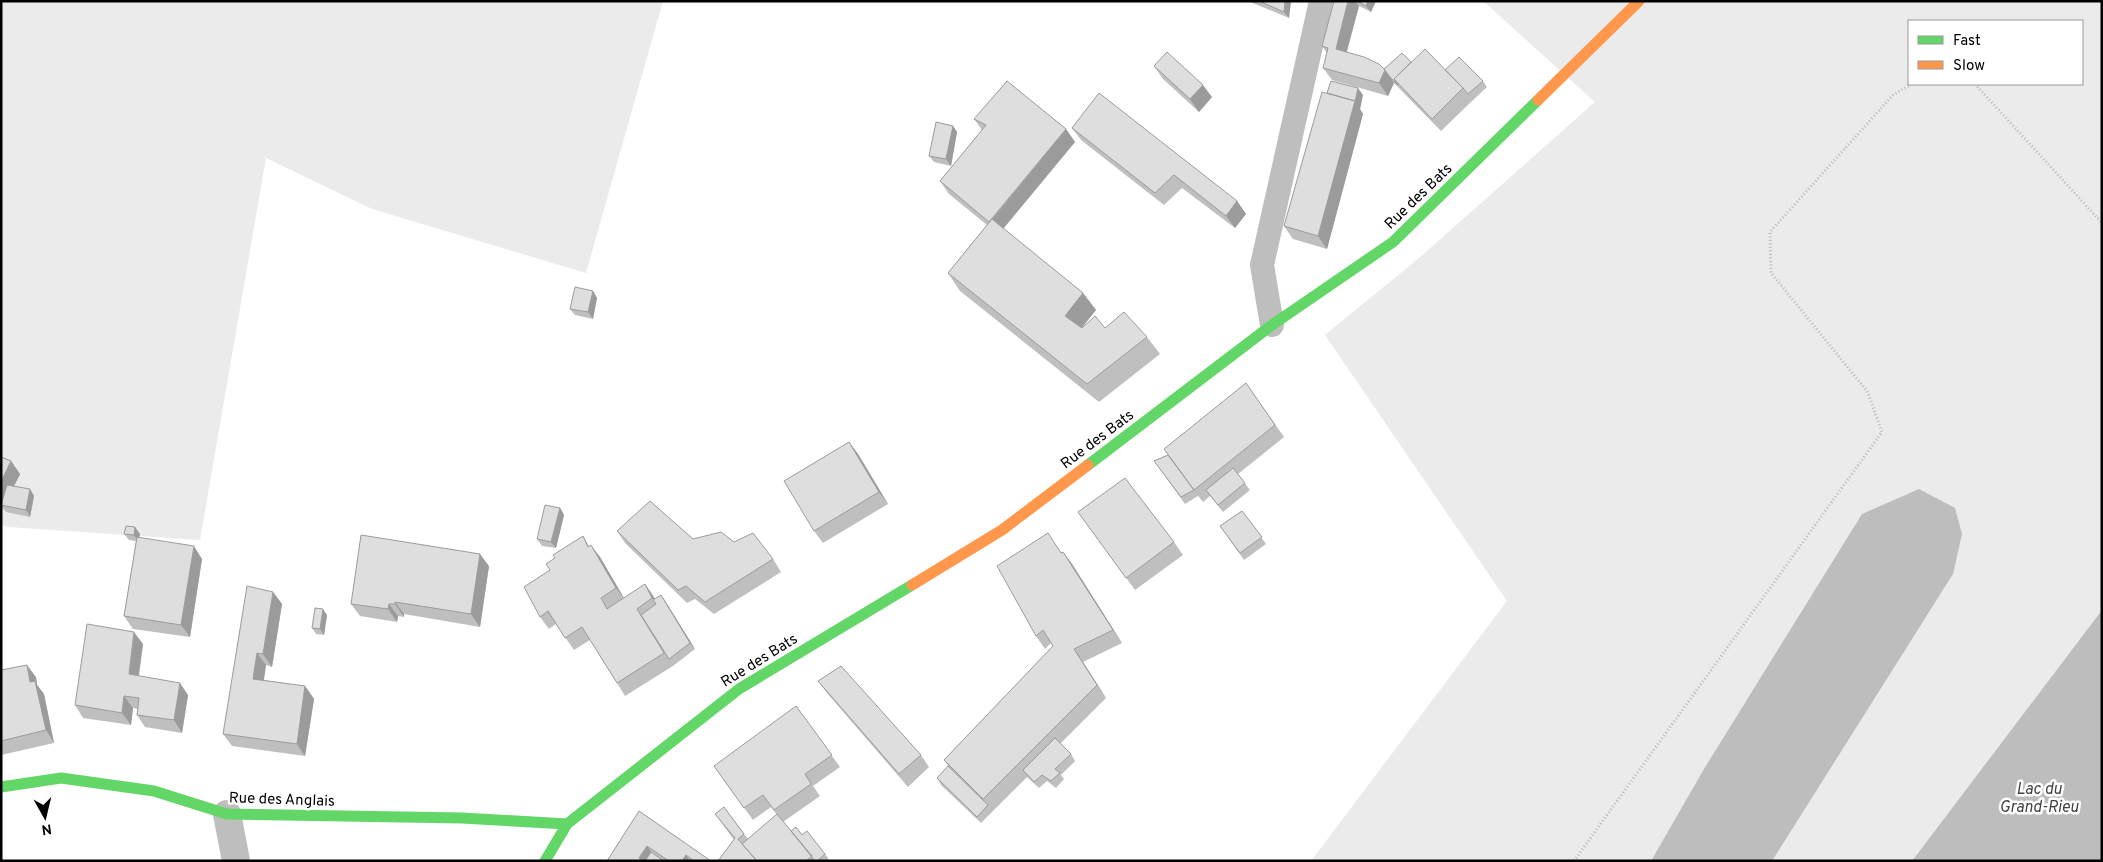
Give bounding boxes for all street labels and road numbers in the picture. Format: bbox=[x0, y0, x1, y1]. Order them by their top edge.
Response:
street label: Rue des Bats bbox=[1381, 160, 1457, 234]
street label: Rue des Bats bbox=[1058, 406, 1138, 474]
street label: Rue des Bats bbox=[718, 630, 802, 692]
street label: Rue des Anglais bbox=[229, 789, 335, 812]

